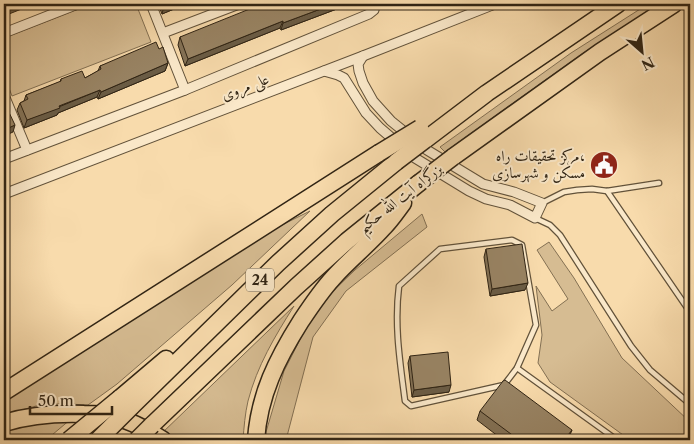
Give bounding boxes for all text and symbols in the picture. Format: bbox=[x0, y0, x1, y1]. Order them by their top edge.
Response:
north arrow bbox=[616, 28, 666, 78]
text: N bbox=[638, 53, 657, 74]
street label: علی مروی bbox=[218, 69, 272, 106]
place label: مرکز تحقیقات راه، مسکن و شهرسازی bbox=[492, 146, 585, 183]
public building icon: مرکز تحقیقات راه، مسکن و شهرسازی bbox=[589, 150, 619, 180]
street label: بزرگراه آیت الله حکیم bbox=[352, 157, 450, 241]
road number: 24 bbox=[246, 268, 274, 292]
scale bar bbox=[30, 384, 112, 416]
text: 50 m bbox=[38, 391, 74, 410]

